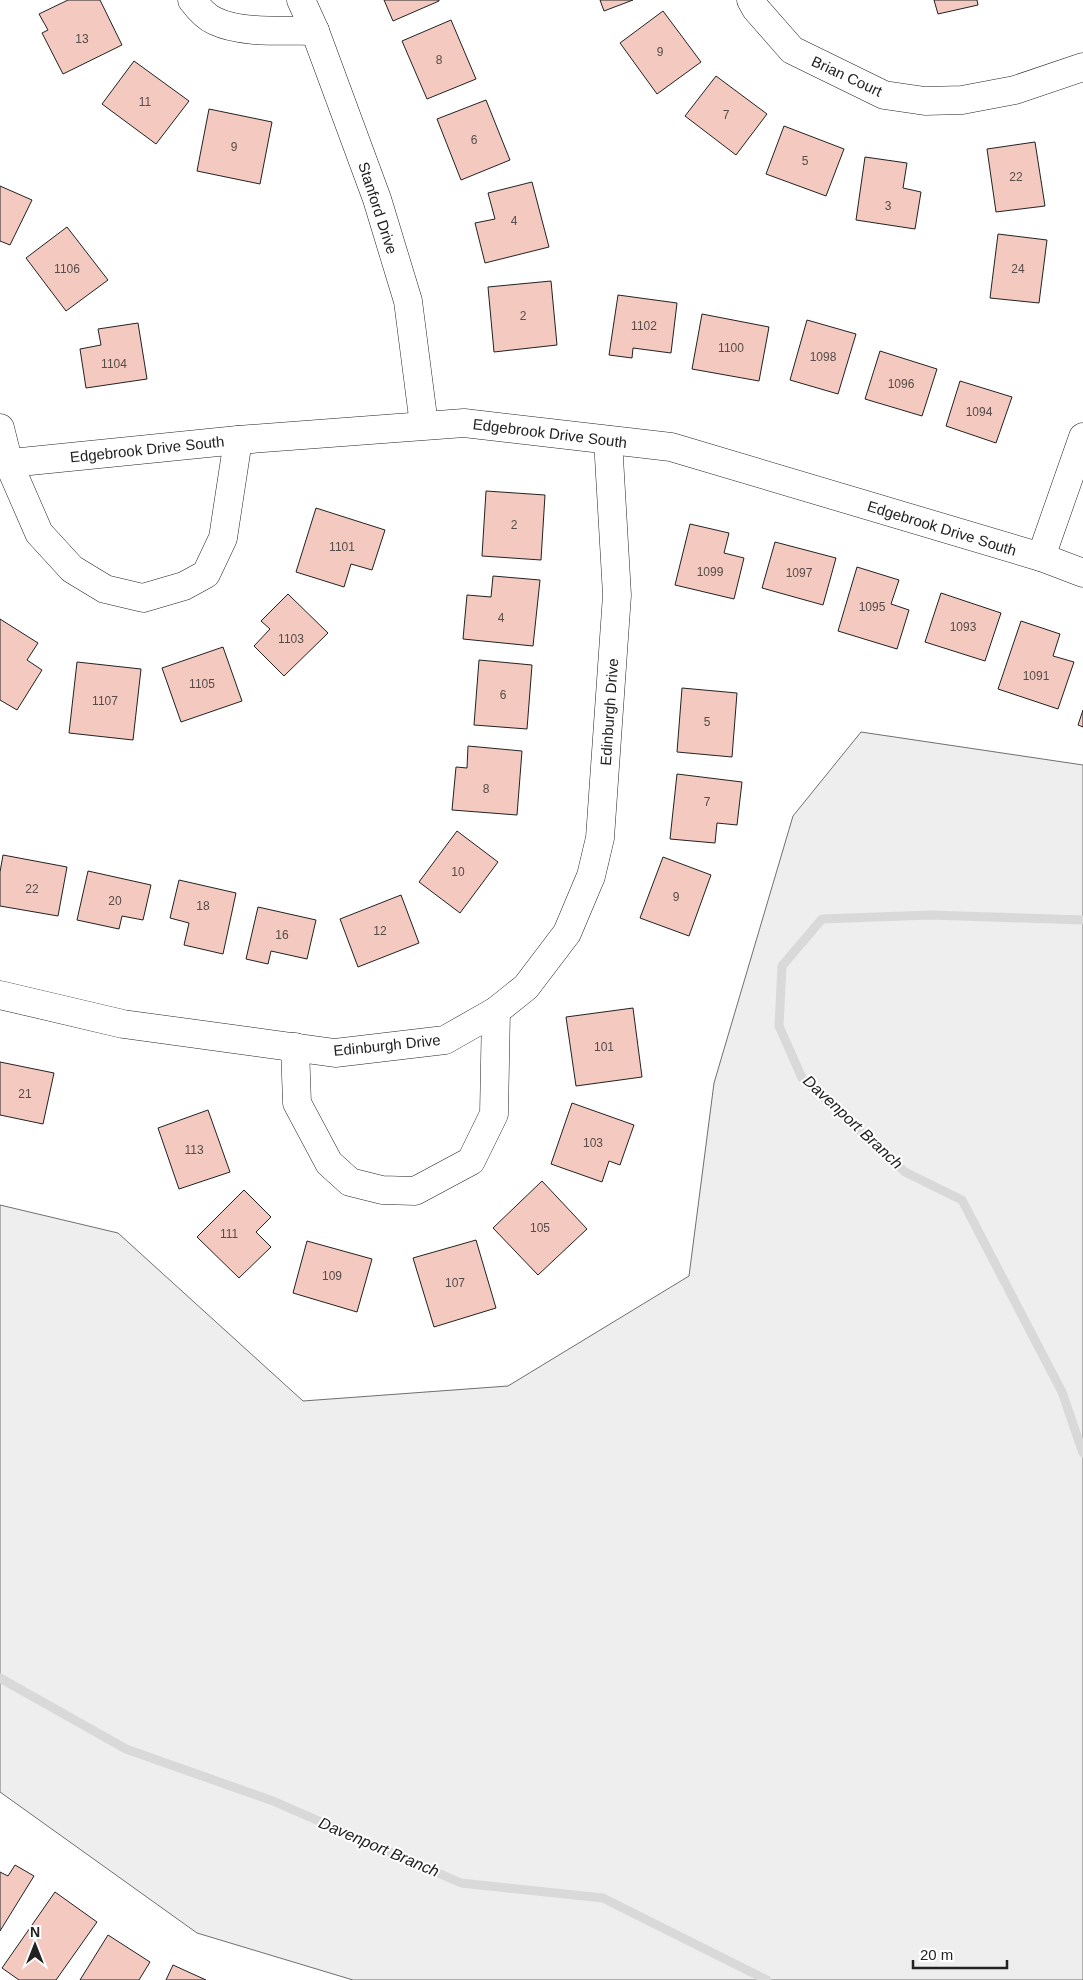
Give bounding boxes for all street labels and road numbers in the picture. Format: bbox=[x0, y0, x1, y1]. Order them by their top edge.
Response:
street label: Brian Court bbox=[809, 52, 886, 100]
street label: Stanford Drive bbox=[355, 160, 401, 256]
street label: Edgebrook Drive South bbox=[472, 415, 628, 451]
street label: Edgebrook Drive South bbox=[69, 432, 225, 466]
street label: Edgebrook Drive South bbox=[865, 497, 1019, 559]
street label: Edinburgh Drive bbox=[597, 658, 621, 766]
street label: Edinburgh Drive bbox=[333, 1031, 441, 1059]

